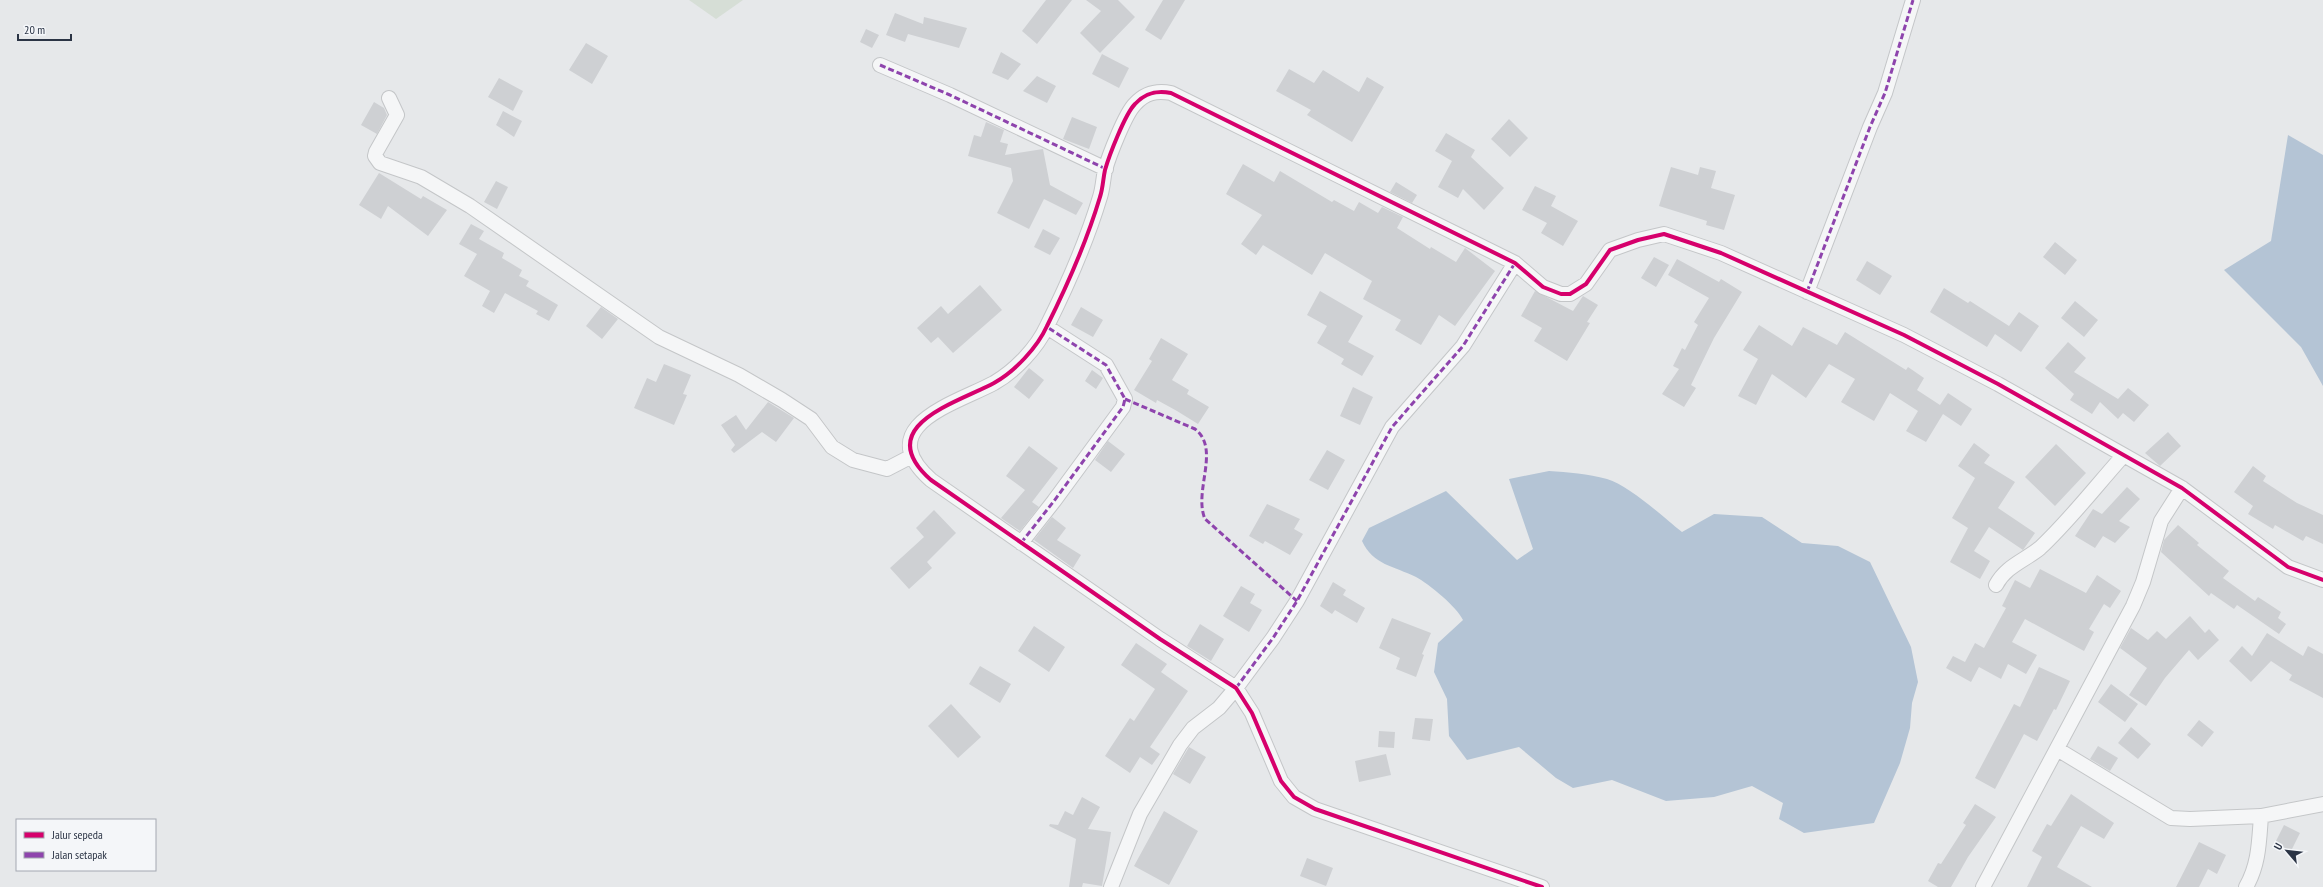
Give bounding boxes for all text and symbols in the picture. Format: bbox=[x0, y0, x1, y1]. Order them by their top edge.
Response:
scale bar bbox=[18, 16, 71, 42]
text: 20 m bbox=[24, 22, 45, 37]
legend bbox=[16, 819, 156, 871]
text: Jalur sepeda bbox=[51, 827, 103, 842]
north arrow bbox=[2267, 831, 2307, 871]
text: U bbox=[2271, 840, 2286, 852]
text: Jalan setapak bbox=[51, 847, 107, 862]

